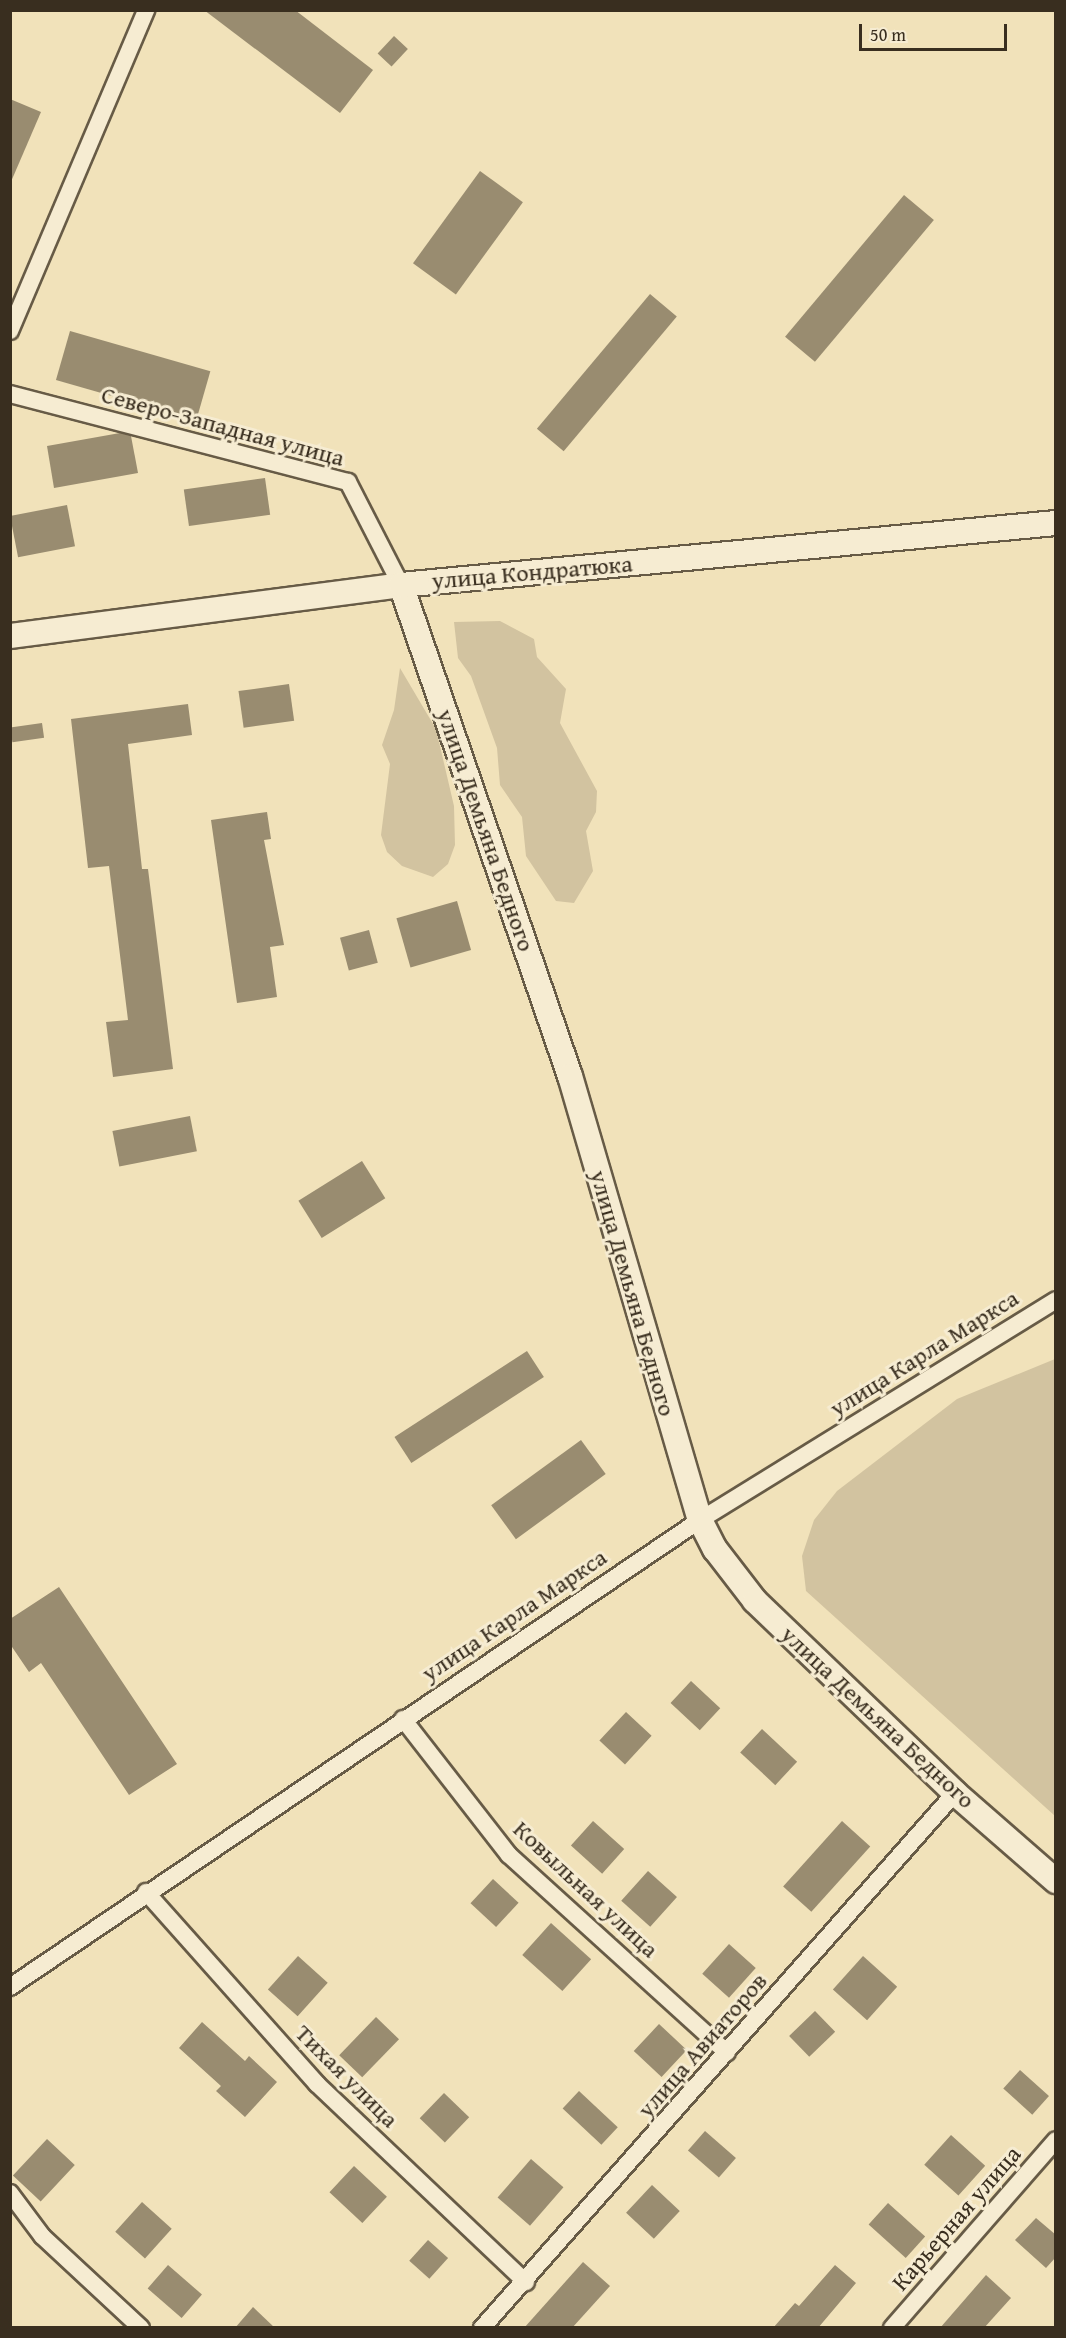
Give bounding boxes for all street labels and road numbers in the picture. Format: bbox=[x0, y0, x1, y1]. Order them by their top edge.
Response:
street label: Северо-Западная улица bbox=[98, 380, 348, 472]
street label: улица Кондратюка bbox=[430, 549, 634, 595]
street label: улица Демьяна Бедного bbox=[431, 705, 541, 955]
street label: улица Демьяна Бедного bbox=[584, 1167, 682, 1419]
street label: улица Карла Маркса bbox=[824, 1283, 1024, 1423]
street label: улица Карла Маркса bbox=[416, 1542, 612, 1688]
street label: улица Демьяна Бедного bbox=[775, 1620, 981, 1814]
street label: Ковыльная улица bbox=[508, 1814, 664, 1964]
street label: улица Авиаторов bbox=[631, 1967, 773, 2123]
street label: Тихая улица bbox=[290, 2019, 404, 2133]
street label: Карьерная улица bbox=[885, 2140, 1027, 2296]

